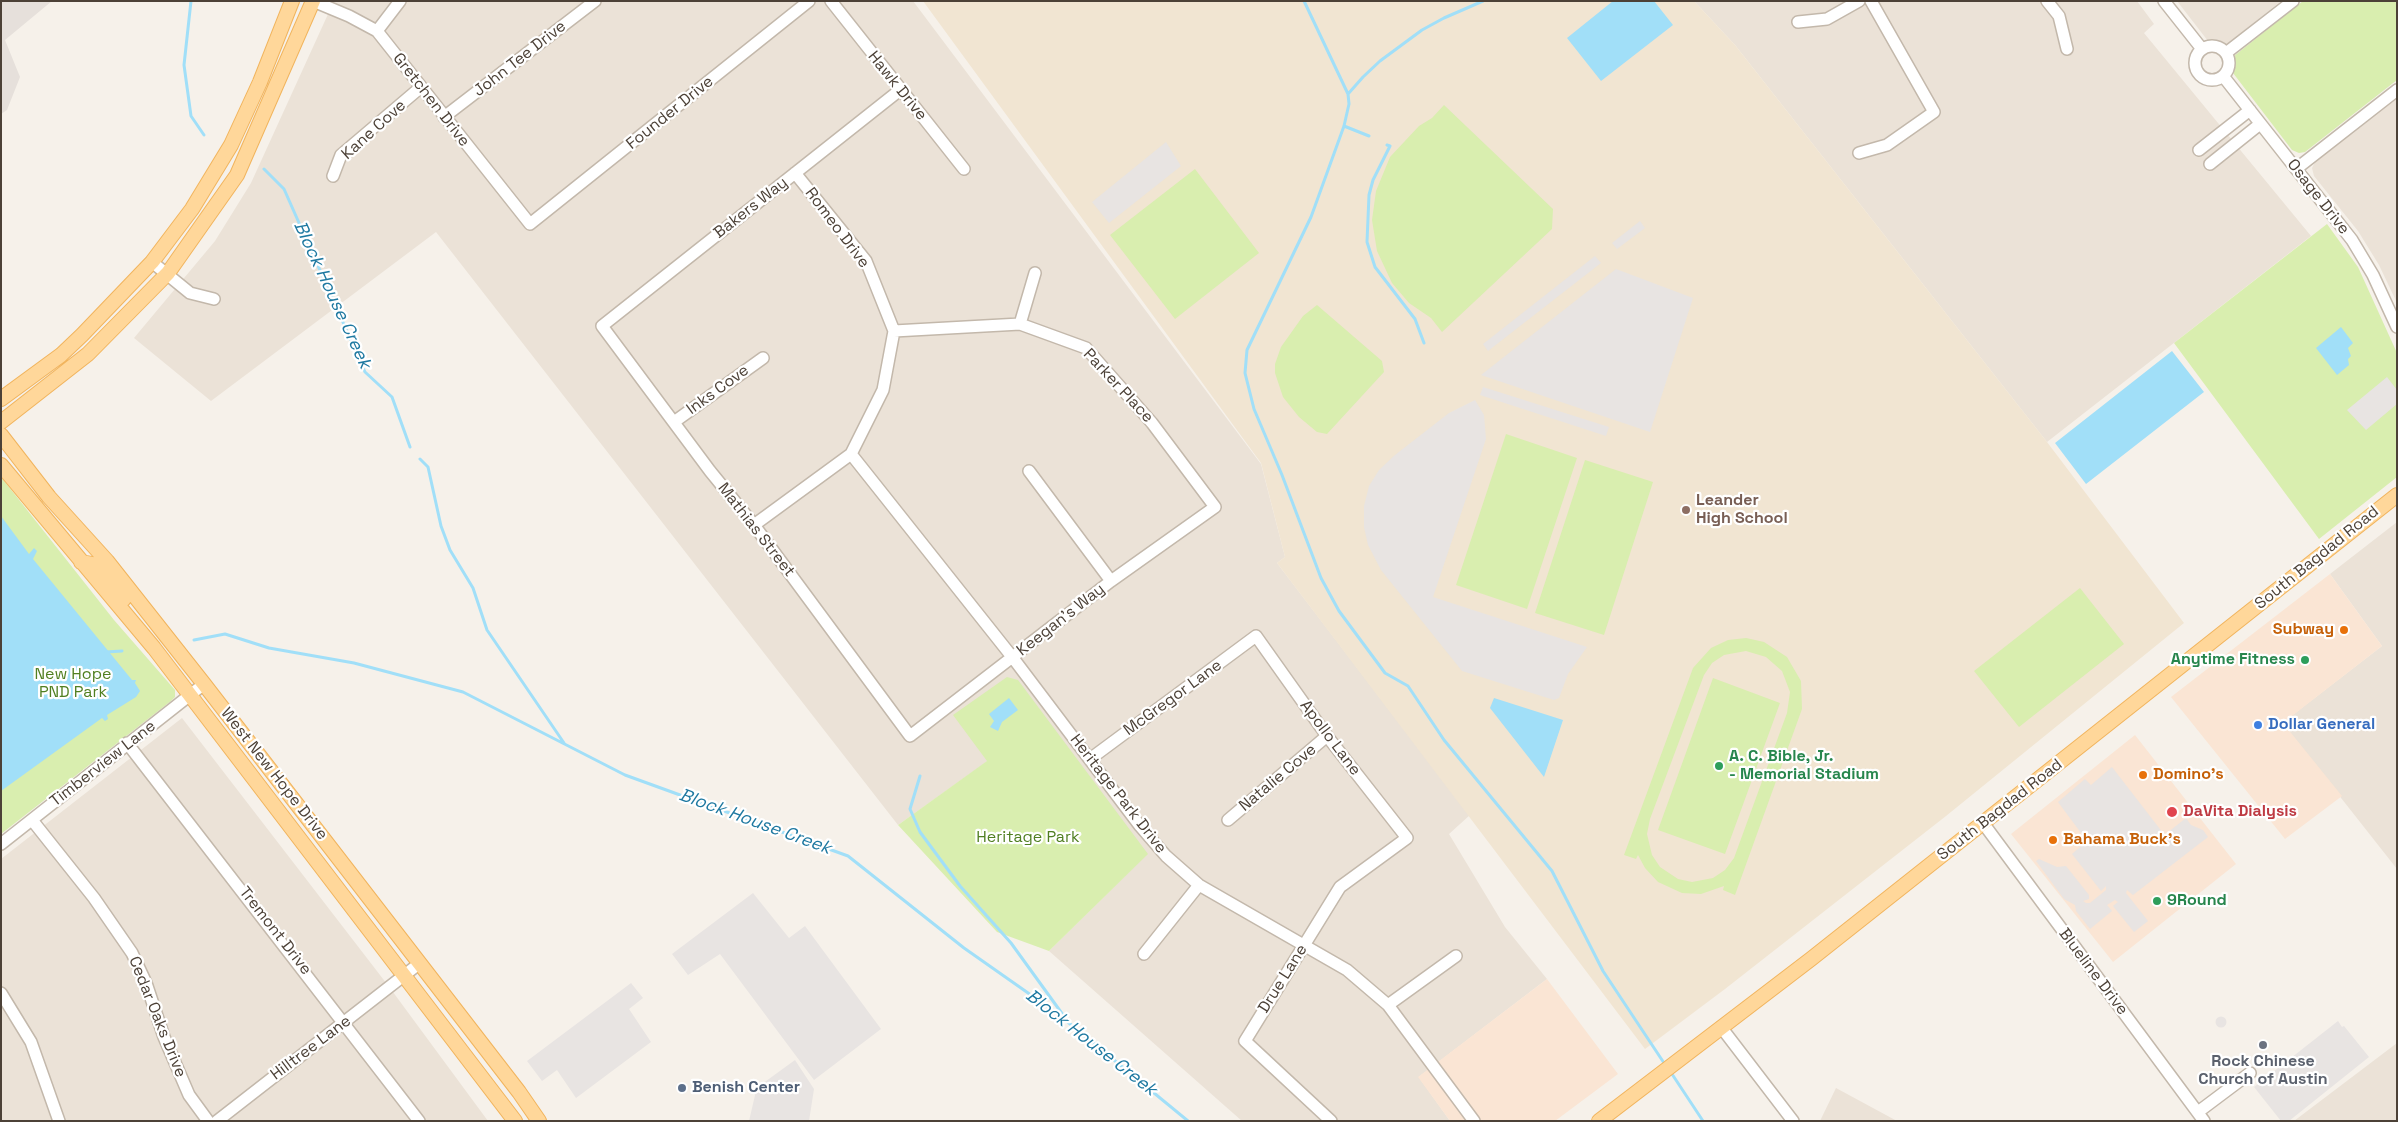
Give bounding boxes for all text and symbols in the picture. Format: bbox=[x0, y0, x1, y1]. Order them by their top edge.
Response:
street label: John Tee Drive bbox=[470, 17, 570, 101]
street label: Hawk Drive bbox=[863, 48, 931, 124]
street label: Gretchen Drive bbox=[388, 49, 474, 151]
street label: Founder Drive bbox=[623, 72, 717, 154]
street label: Kane Cove bbox=[338, 96, 410, 164]
street label: Osage Drive bbox=[2283, 156, 2353, 238]
street label: Bakers Way bbox=[710, 173, 792, 243]
street label: Romeo Drive bbox=[801, 184, 873, 272]
water label: Block House Creek bbox=[288, 218, 376, 372]
street label: Parker Place bbox=[1079, 345, 1157, 427]
street label: Inks Cove bbox=[683, 361, 753, 419]
street label: Mathias Street bbox=[713, 479, 799, 581]
place label: Leander High School bbox=[1696, 491, 1788, 529]
street label: South Bagdad Road bbox=[2251, 502, 2383, 614]
marker: Leander High School bbox=[1680, 504, 1692, 516]
street label: Keegan's Way bbox=[1013, 580, 1109, 660]
place label: Subway bbox=[2273, 620, 2334, 640]
marker: Subway bbox=[2338, 624, 2350, 636]
place label: Anytime Fitness bbox=[2171, 650, 2295, 670]
marker: Anytime Fitness bbox=[2299, 654, 2311, 666]
street label: McGregor Lane bbox=[1120, 656, 1226, 740]
park label: New Hope PND Park bbox=[34, 665, 112, 703]
street label: Apollo Lane bbox=[1295, 697, 1365, 779]
street label: West New Hope Drive bbox=[216, 704, 332, 844]
place label: Dollar General bbox=[2268, 715, 2375, 735]
street label: Timberview Lane bbox=[46, 717, 160, 811]
marker: Dollar General bbox=[2252, 719, 2264, 731]
street label: Heritage Park Drive bbox=[1066, 731, 1170, 857]
street label: Natalie Cove bbox=[1235, 740, 1321, 816]
place label: A. C. Bible, Jr. - Memorial Stadium bbox=[1729, 747, 1879, 785]
street label: South Bagdad Road bbox=[1934, 755, 2066, 865]
marker: A. C. Bible, Jr. - Memorial Stadium bbox=[1713, 760, 1725, 772]
place label: Domino's bbox=[2153, 765, 2224, 785]
marker: Domino's bbox=[2137, 769, 2149, 781]
water label: Block House Creek bbox=[676, 784, 834, 860]
place label: DaVita Dialysis bbox=[2183, 802, 2297, 822]
marker: DaVita Dialysis bbox=[2165, 805, 2179, 819]
park label: Heritage Park bbox=[976, 828, 1080, 848]
place label: Bahama Buck's bbox=[2063, 830, 2181, 850]
marker: Bahama Buck's bbox=[2047, 834, 2059, 846]
street label: Tremont Drive bbox=[235, 883, 315, 979]
place label: 9Round bbox=[2167, 891, 2227, 911]
marker: 9Round bbox=[2151, 895, 2163, 907]
street label: Blueline Drive bbox=[2054, 925, 2132, 1019]
street label: Drue Lane bbox=[1254, 941, 1312, 1017]
street label: Cedar Oaks Drive bbox=[124, 954, 190, 1080]
water label: Block House Creek bbox=[1021, 985, 1161, 1101]
street label: Hilltree Lane bbox=[267, 1012, 355, 1084]
marker: Rock Chinese Church of Austin bbox=[2257, 1039, 2269, 1051]
place label: Rock Chinese Church of Austin bbox=[2198, 1052, 2328, 1090]
place label: Benish Center bbox=[692, 1078, 800, 1098]
marker: Benish Center bbox=[676, 1082, 688, 1094]

